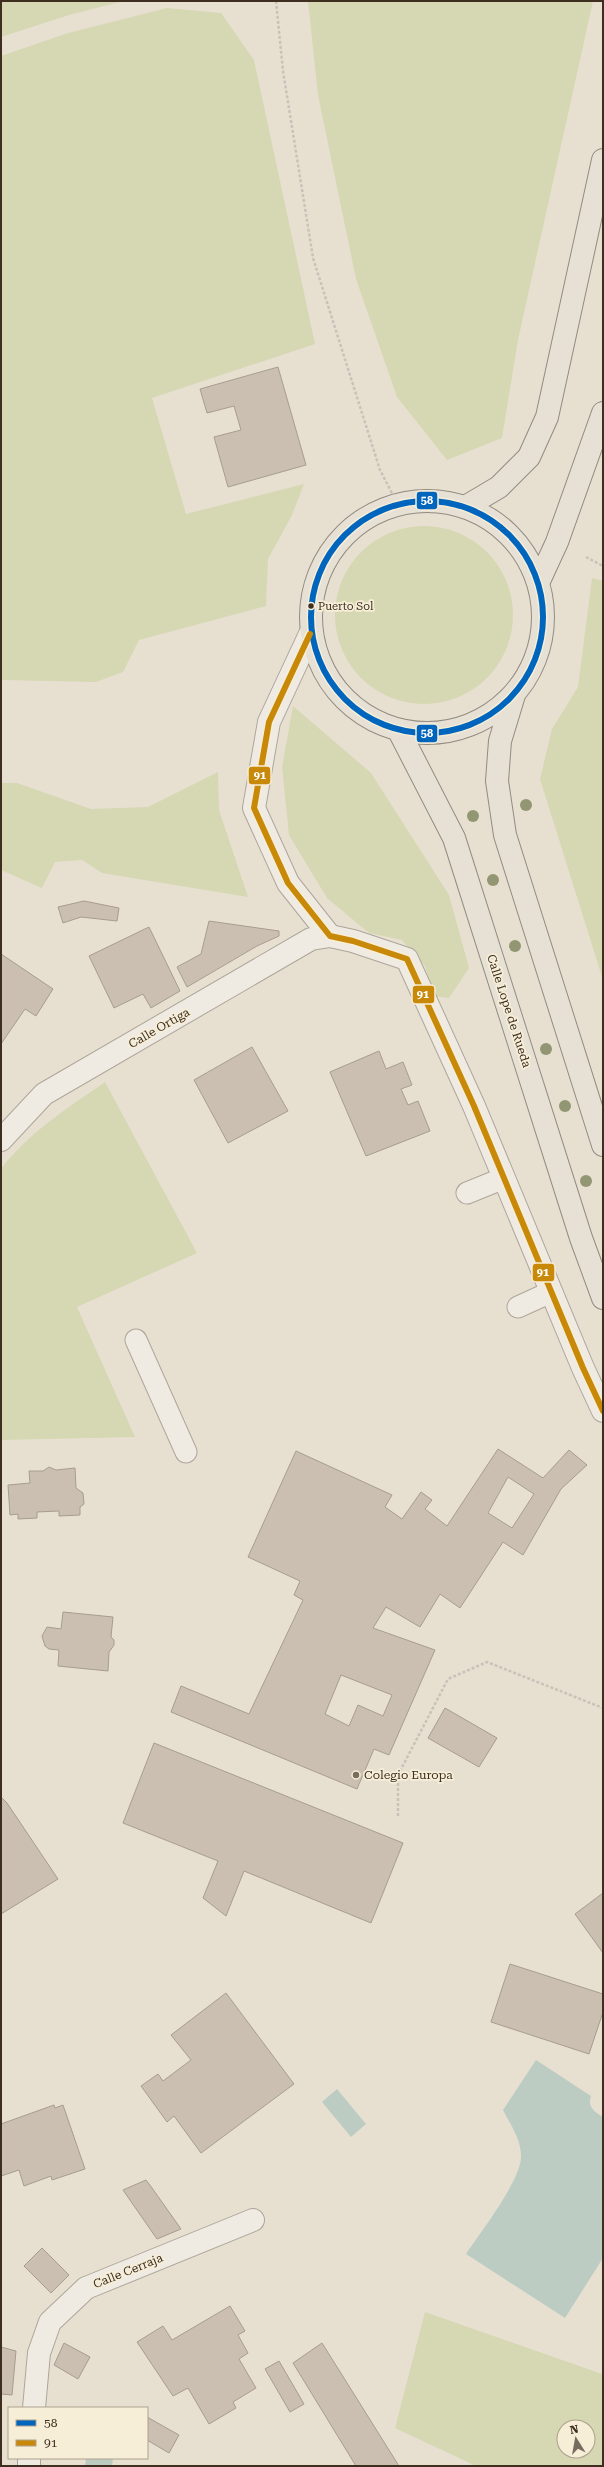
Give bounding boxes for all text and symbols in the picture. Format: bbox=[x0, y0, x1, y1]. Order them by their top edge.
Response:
line badge: 58 bbox=[416, 491, 438, 510]
text: 58 bbox=[421, 494, 433, 507]
place label: Puerto Sol bbox=[318, 600, 374, 613]
marker: Puerto Sol bbox=[306, 601, 316, 611]
line badge: 58 bbox=[416, 724, 438, 743]
text: 58 bbox=[421, 727, 433, 740]
line badge: 91 bbox=[248, 766, 271, 785]
text: 91 bbox=[254, 769, 266, 782]
street label: Calle Lope de Rueda bbox=[484, 953, 534, 1070]
line badge: 91 bbox=[412, 985, 435, 1004]
text: 91 bbox=[417, 988, 429, 1001]
street label: Calle Ortiga bbox=[126, 1005, 192, 1051]
line badge: 91 bbox=[532, 1263, 555, 1282]
text: 91 bbox=[537, 1266, 549, 1279]
place label: Colegio Europa bbox=[364, 1768, 453, 1782]
marker: Colegio Europa bbox=[351, 1770, 361, 1780]
street label: Calle Cerraja bbox=[91, 2251, 165, 2291]
legend bbox=[8, 2407, 148, 2459]
text: 58 bbox=[44, 2416, 58, 2430]
north arrow bbox=[556, 2419, 596, 2459]
text: N bbox=[569, 2422, 580, 2437]
text: 91 bbox=[44, 2436, 58, 2450]

